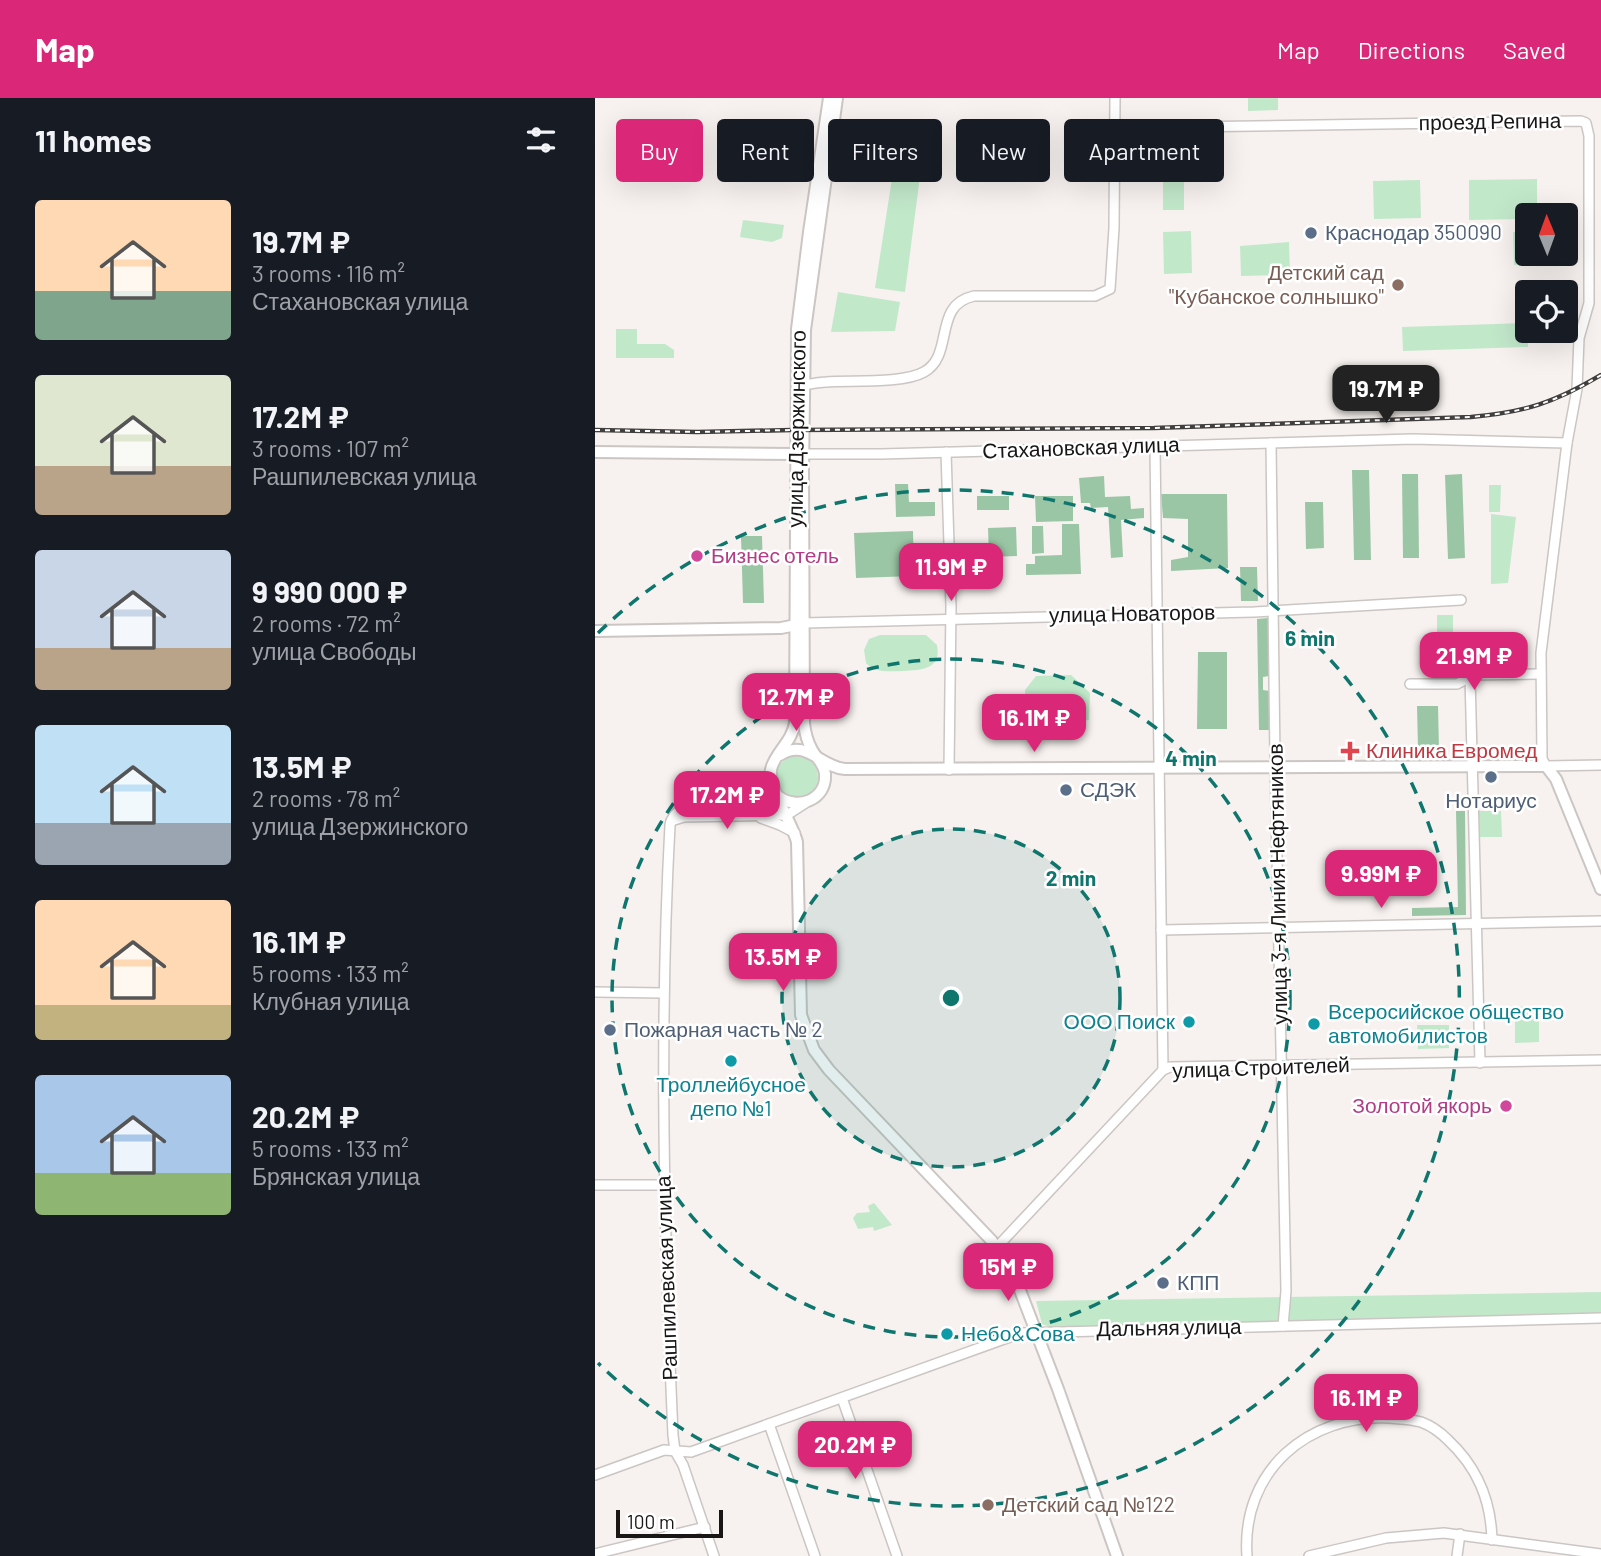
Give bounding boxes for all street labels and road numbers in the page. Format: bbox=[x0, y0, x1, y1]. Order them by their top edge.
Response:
street label: проезд Репина bbox=[1418, 107, 1562, 134]
street label: улица Дзержинского bbox=[781, 330, 810, 528]
street label: Стахановская улица bbox=[982, 431, 1180, 462]
street label: улица Новаторов bbox=[1049, 599, 1215, 626]
street label: улица 3-я Линия Нефтяников bbox=[1262, 743, 1291, 1025]
street label: улица Строителей bbox=[1172, 1051, 1350, 1082]
street label: Рашпилевская улица bbox=[649, 1175, 682, 1381]
street label: Дальняя улица bbox=[1096, 1313, 1242, 1340]

